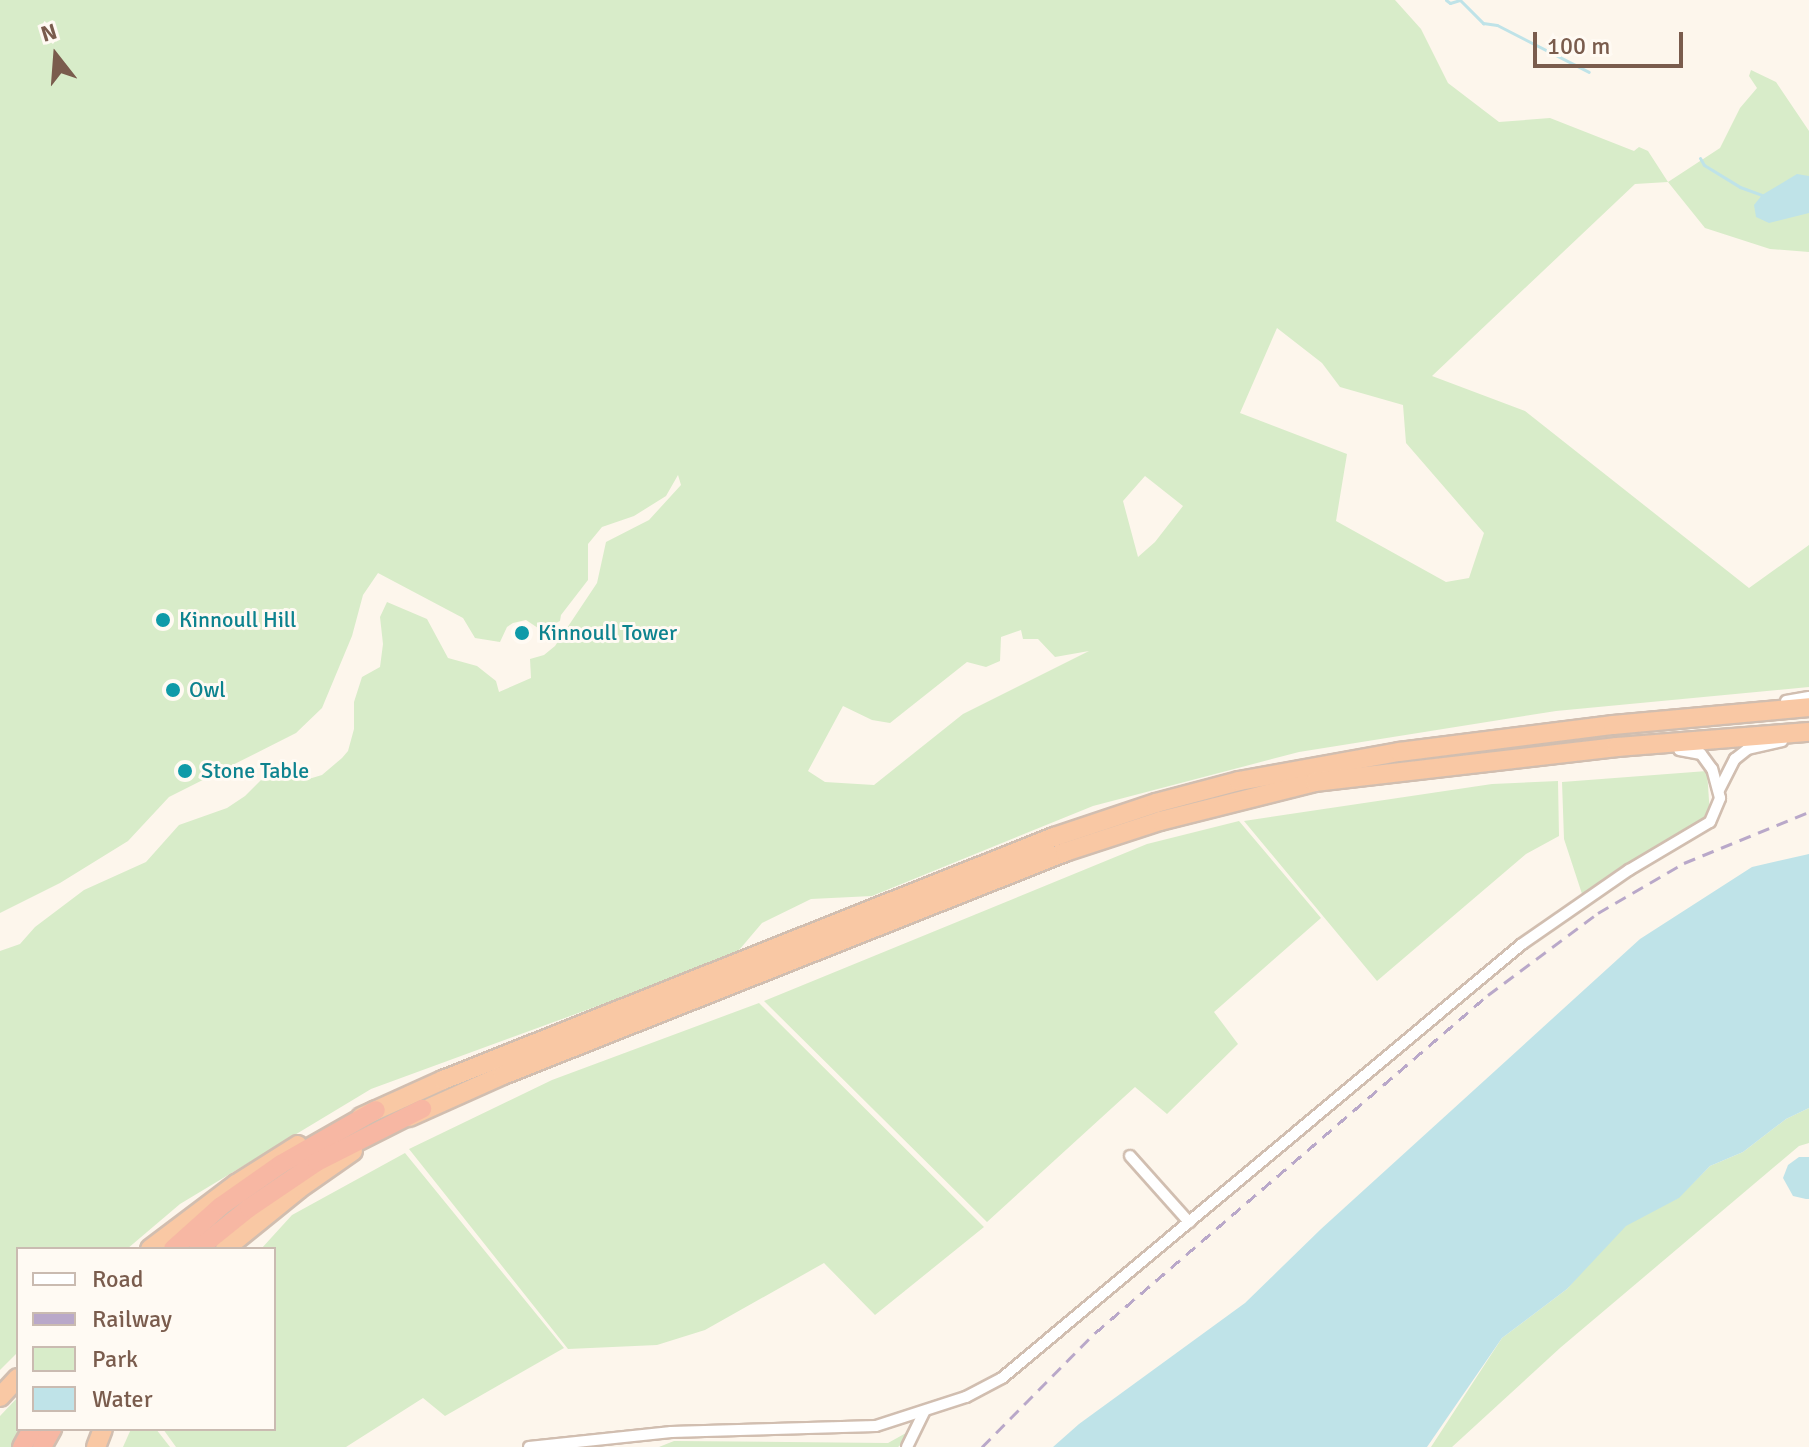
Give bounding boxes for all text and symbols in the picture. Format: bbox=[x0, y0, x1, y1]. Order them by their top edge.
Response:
north arrow bbox=[16, 16, 96, 96]
scale bar bbox=[1537, 16, 1687, 66]
text: N bbox=[38, 17, 60, 48]
text: 100 m bbox=[1547, 31, 1610, 61]
place label: Kinnoull Hill bbox=[179, 607, 297, 633]
marker: Kinnoull Hill bbox=[154, 611, 172, 629]
place label: Kinnoull Tower bbox=[538, 620, 677, 646]
marker: Kinnoull Tower bbox=[513, 624, 531, 642]
place label: Owl bbox=[189, 677, 226, 703]
marker: Owl bbox=[164, 681, 182, 699]
place label: Stone Table bbox=[201, 758, 309, 784]
marker: Stone Table bbox=[176, 762, 194, 780]
legend bbox=[16, 1247, 276, 1431]
text: Road bbox=[92, 1264, 143, 1294]
text: Railway bbox=[92, 1304, 172, 1334]
text: Park bbox=[92, 1344, 138, 1374]
text: Water bbox=[92, 1384, 152, 1414]

